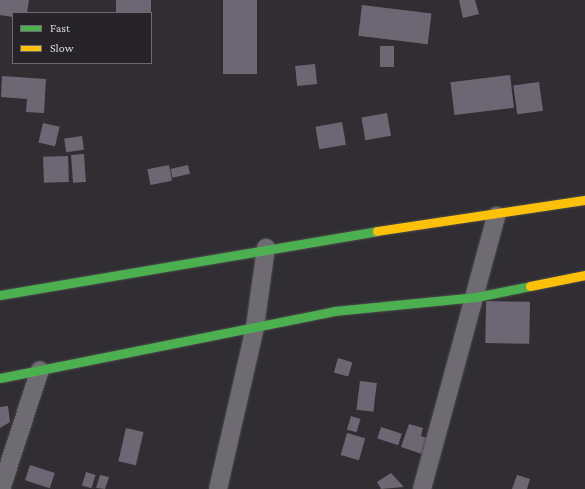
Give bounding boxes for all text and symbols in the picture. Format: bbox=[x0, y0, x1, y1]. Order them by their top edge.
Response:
legend bbox=[12, 12, 152, 64]
text: Fast bbox=[50, 21, 70, 35]
text: Slow bbox=[50, 41, 74, 55]

